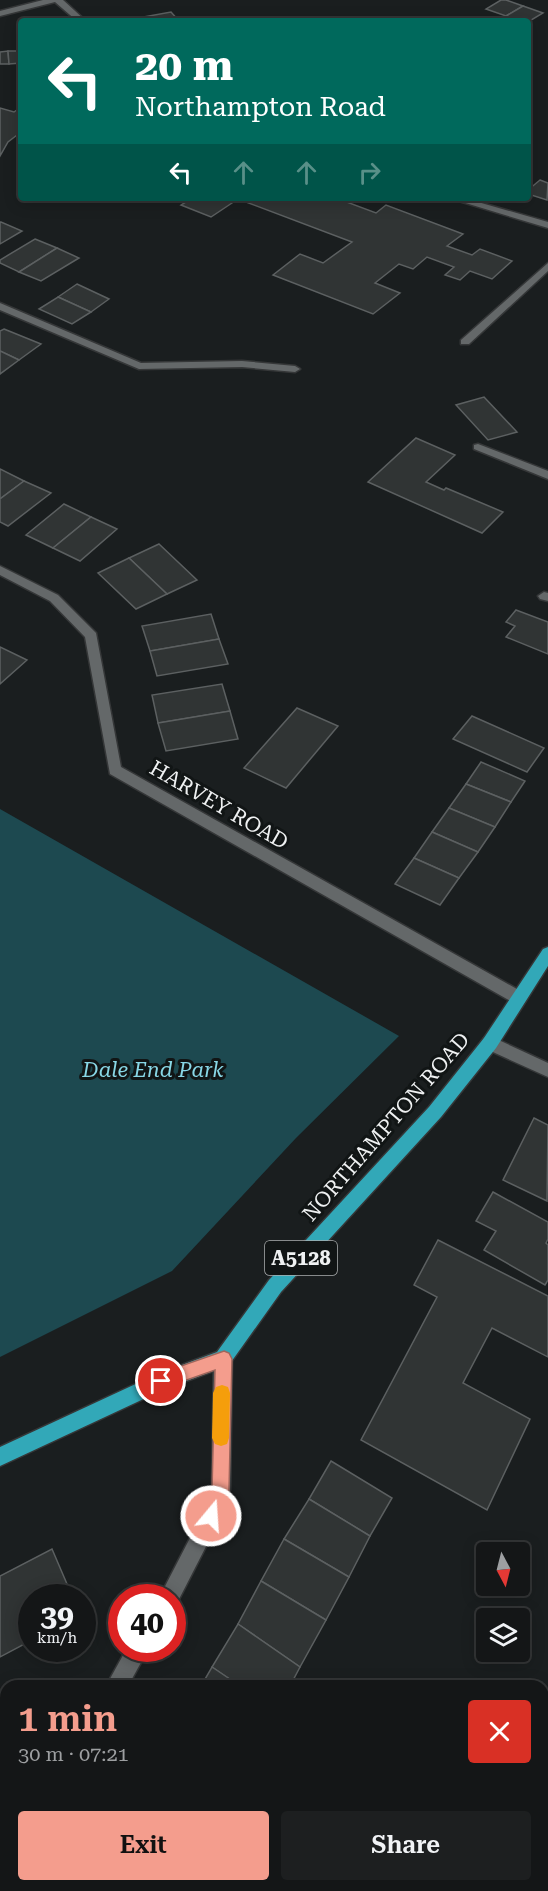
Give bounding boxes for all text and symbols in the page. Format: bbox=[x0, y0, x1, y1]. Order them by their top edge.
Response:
text: 20 m bbox=[135, 41, 233, 90]
icon: left bbox=[36, 42, 114, 120]
text: Northampton Road bbox=[135, 91, 386, 123]
icon: left bbox=[164, 156, 197, 189]
icon: ahead bbox=[227, 156, 260, 189]
icon: ahead bbox=[290, 156, 323, 189]
icon: right bbox=[353, 156, 386, 189]
street label: HARVEY ROAD bbox=[146, 756, 292, 854]
street label: NORTHAMPTON ROAD bbox=[298, 1028, 474, 1226]
park label: Dale End Park bbox=[81, 1058, 224, 1082]
road number: A5128 bbox=[265, 1241, 337, 1275]
pin bbox=[135, 1355, 186, 1406]
icon: arrive bbox=[144, 1364, 177, 1397]
position arrow bbox=[179, 1484, 243, 1548]
north arrow bbox=[476, 1542, 530, 1596]
map controls bbox=[476, 1542, 530, 1662]
speed limit sign: 40 bbox=[108, 1584, 186, 1662]
text: 39 bbox=[40, 1598, 74, 1633]
button: layers bbox=[476, 1608, 530, 1662]
text: km/h bbox=[37, 1629, 77, 1647]
text: 1 min bbox=[18, 1698, 117, 1740]
button: close bbox=[468, 1700, 531, 1763]
text: 30 m · 07:21 bbox=[18, 1742, 129, 1766]
button: Exit bbox=[18, 1811, 269, 1880]
button: Share bbox=[281, 1811, 531, 1880]

